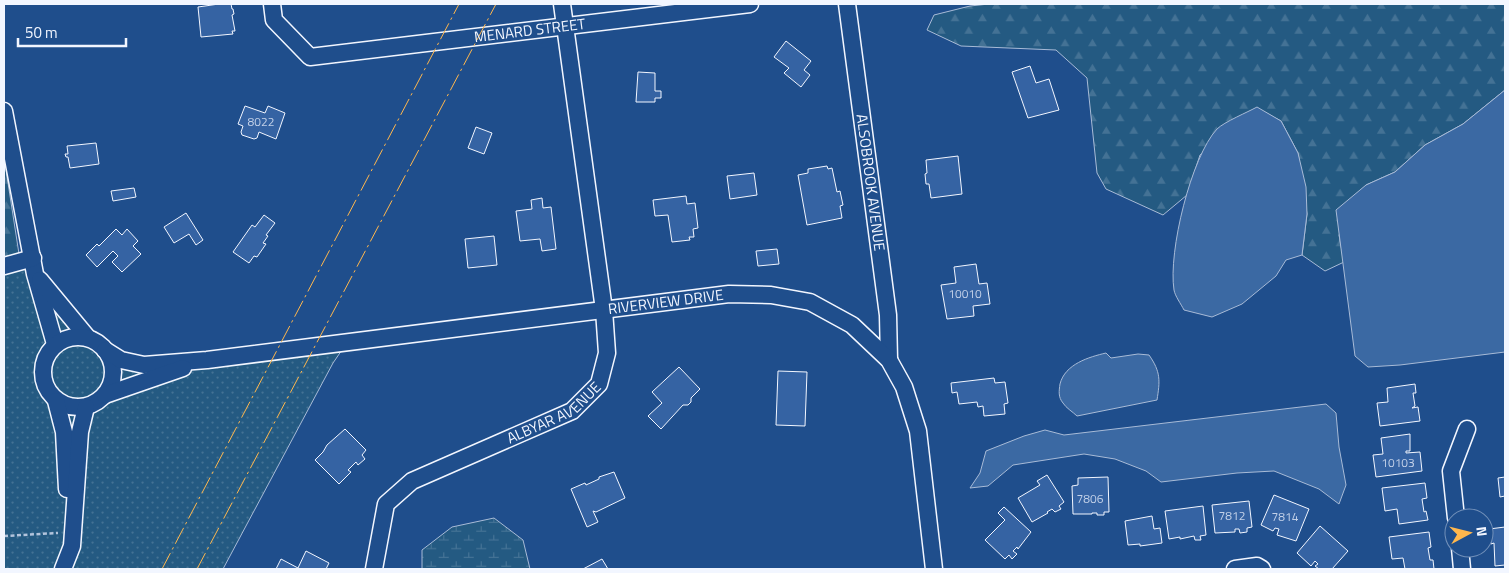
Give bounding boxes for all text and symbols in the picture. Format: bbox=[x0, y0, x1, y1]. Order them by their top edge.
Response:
street label: MENARD STREET bbox=[473, 12, 587, 48]
scale bar bbox=[18, 15, 125, 47]
text: 50 m bbox=[25, 21, 58, 44]
house number: 8022 bbox=[248, 112, 274, 131]
street label: ALSOBROOK AVENUE bbox=[851, 112, 891, 252]
street label: RIVERVIEW DRIVE bbox=[607, 283, 725, 320]
house number: 10010 bbox=[948, 284, 982, 303]
street label: ALBYAR AVENUE bbox=[503, 376, 606, 449]
house number: 10103 bbox=[1381, 453, 1415, 472]
house number: 7806 bbox=[1077, 489, 1104, 508]
house number: 7812 bbox=[1219, 506, 1245, 525]
house number: 7814 bbox=[1272, 507, 1299, 526]
north arrow bbox=[1444, 508, 1494, 558]
text: N bbox=[1471, 525, 1493, 537]

